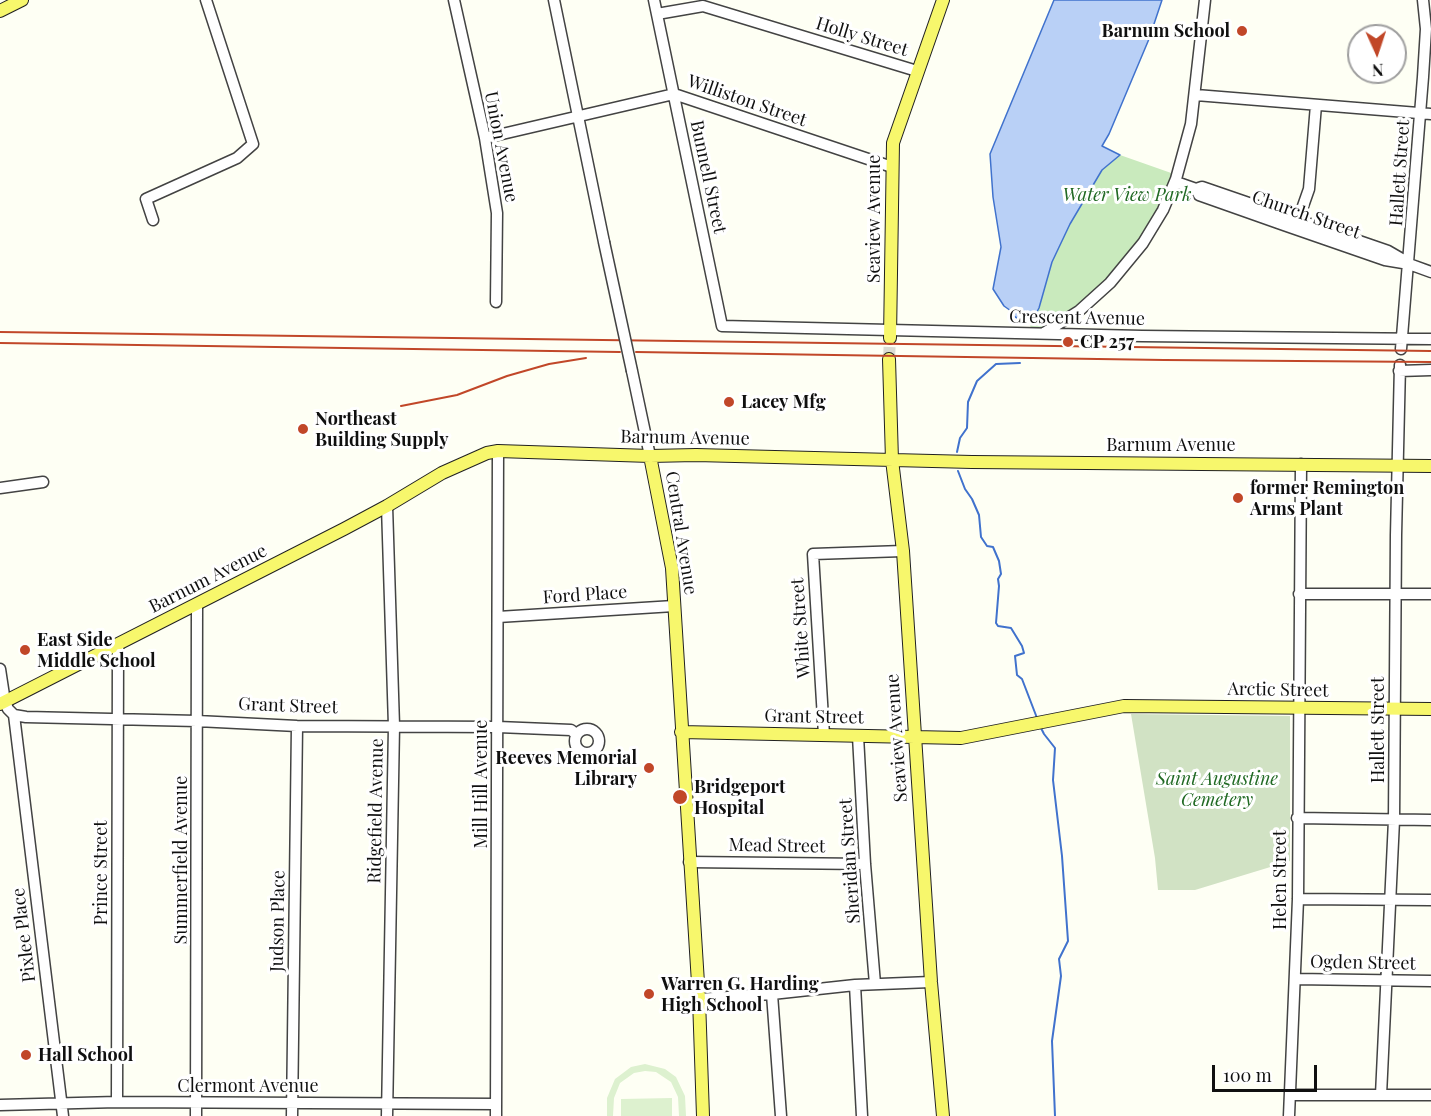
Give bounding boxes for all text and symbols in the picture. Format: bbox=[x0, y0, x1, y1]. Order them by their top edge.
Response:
street label: Holly Street bbox=[813, 13, 911, 61]
place label: Barnum School bbox=[1102, 20, 1230, 42]
marker: Barnum School bbox=[1235, 24, 1249, 38]
north arrow bbox=[1347, 24, 1407, 84]
text: N bbox=[1372, 60, 1384, 81]
street label: Williston Street bbox=[685, 71, 809, 131]
street label: Union Avenue bbox=[480, 90, 522, 204]
street label: Bunnell Street bbox=[685, 118, 731, 236]
street label: Hallett Street bbox=[1386, 119, 1414, 227]
street label: Seaview Avenue bbox=[863, 155, 885, 283]
park label: Water View Park bbox=[1063, 184, 1191, 206]
street label: Church Street bbox=[1249, 186, 1363, 244]
street label: Crescent Avenue bbox=[1009, 306, 1145, 330]
place label: CP 257 bbox=[1080, 331, 1134, 353]
marker: CP 257 bbox=[1061, 335, 1075, 349]
place label: Lacey Mfg bbox=[741, 391, 826, 413]
marker: Lacey Mfg bbox=[722, 395, 736, 409]
place label: Northeast Building Supply bbox=[315, 408, 449, 450]
marker: Northeast Building Supply bbox=[296, 422, 310, 436]
street label: Barnum Avenue bbox=[620, 426, 750, 450]
street label: Barnum Avenue bbox=[1106, 434, 1236, 456]
street label: Central Avenue bbox=[661, 470, 701, 596]
place label: former Remington Arms Plant bbox=[1250, 477, 1404, 520]
marker: former Remington Arms Plant bbox=[1231, 491, 1245, 505]
street label: Barnum Avenue bbox=[146, 540, 270, 618]
street label: White Street bbox=[787, 577, 815, 679]
street label: Ford Place bbox=[542, 581, 628, 609]
place label: East Side Middle School bbox=[37, 629, 156, 672]
marker: East Side Middle School bbox=[18, 643, 32, 657]
street label: Seaview Avenue bbox=[882, 673, 912, 803]
street label: Hallett Street bbox=[1367, 677, 1389, 783]
street label: Arctic Street bbox=[1227, 678, 1329, 702]
street label: Grant Street bbox=[238, 693, 338, 719]
street label: Grant Street bbox=[764, 705, 864, 729]
street label: Mill Hill Avenue bbox=[470, 720, 492, 848]
street label: Ridgefield Avenue bbox=[364, 738, 388, 884]
place label: Reeves Memorial Library bbox=[495, 747, 637, 789]
marker: Reeves Memorial Library bbox=[642, 761, 656, 775]
park label: Saint Augustine Cemetery bbox=[1156, 768, 1278, 810]
street label: Summerfield Avenue bbox=[170, 776, 192, 944]
place label: Bridgeport Hospital bbox=[694, 776, 785, 818]
marker: Bridgeport Hospital bbox=[671, 788, 689, 806]
street label: Sheridan Street bbox=[835, 798, 865, 924]
street label: Prince Street bbox=[90, 820, 112, 926]
street label: Helen Street bbox=[1269, 830, 1291, 930]
street label: Mead Street bbox=[728, 834, 826, 858]
street label: Judson Place bbox=[266, 870, 290, 972]
street label: Pixlee Place bbox=[7, 886, 41, 984]
street label: Ogden Street bbox=[1310, 951, 1416, 975]
place label: Warren G. Harding High School bbox=[661, 973, 819, 1016]
marker: Warren G. Harding High School bbox=[642, 987, 656, 1001]
place label: Hall School bbox=[38, 1044, 133, 1066]
marker: Hall School bbox=[19, 1048, 33, 1062]
scale bar bbox=[1215, 1053, 1320, 1091]
text: 100 m bbox=[1223, 1063, 1272, 1087]
street label: Clermont Avenue bbox=[177, 1075, 319, 1097]

